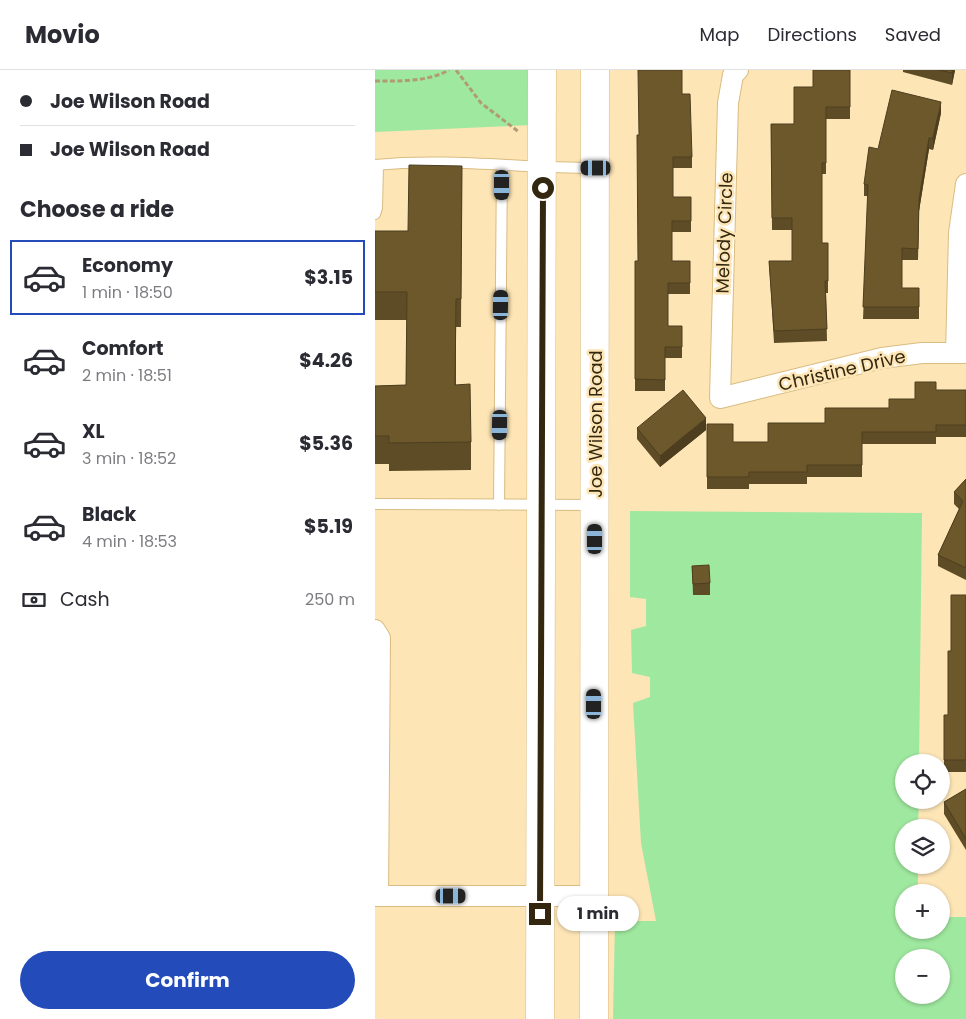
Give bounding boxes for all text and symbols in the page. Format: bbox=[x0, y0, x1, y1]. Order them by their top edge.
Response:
text: Movio bbox=[25, 18, 100, 51]
text: Map bbox=[700, 22, 739, 47]
text: Directions bbox=[767, 22, 857, 47]
text: Saved bbox=[885, 22, 941, 47]
text: Joe Wilson Road bbox=[50, 88, 210, 115]
text: Joe Wilson Road bbox=[50, 136, 210, 163]
car bbox=[581, 161, 611, 176]
car bbox=[494, 170, 509, 200]
street label: Melody Circle bbox=[709, 172, 739, 294]
route start bbox=[532, 177, 554, 199]
text: Choose a ride bbox=[20, 194, 174, 225]
text: Economy bbox=[82, 252, 173, 279]
icon: car bbox=[22, 255, 67, 300]
text: $3.15 bbox=[304, 264, 353, 291]
text: 1 min · 18:50 bbox=[82, 281, 173, 304]
car bbox=[493, 290, 508, 320]
text: Comfort bbox=[82, 335, 164, 362]
icon: car bbox=[22, 338, 67, 383]
street label: Christine Drive bbox=[776, 343, 908, 397]
text: $4.26 bbox=[299, 347, 353, 374]
street label: Joe Wilson Road bbox=[583, 350, 608, 498]
text: 2 min · 18:51 bbox=[82, 364, 172, 387]
car bbox=[492, 410, 507, 440]
text: XL bbox=[82, 418, 105, 445]
icon: car bbox=[22, 421, 67, 466]
text: $5.36 bbox=[299, 430, 353, 457]
text: 3 min · 18:52 bbox=[82, 447, 176, 470]
text: Black bbox=[82, 501, 136, 528]
icon: car bbox=[22, 504, 67, 549]
text: $5.19 bbox=[304, 513, 353, 540]
car bbox=[587, 524, 602, 554]
text: 4 min · 18:53 bbox=[82, 530, 177, 553]
icon: cash bbox=[20, 586, 48, 614]
text: Cash bbox=[60, 586, 110, 613]
text: 250 m bbox=[305, 588, 355, 611]
car bbox=[586, 689, 601, 719]
map controls bbox=[895, 754, 950, 1004]
button: locate bbox=[895, 754, 950, 809]
button: layers bbox=[895, 819, 950, 874]
button: + bbox=[895, 884, 950, 939]
car bbox=[436, 889, 466, 904]
callout: 1 min bbox=[557, 896, 640, 932]
text: 1 min bbox=[577, 902, 619, 925]
route end bbox=[529, 903, 551, 925]
button: − bbox=[895, 949, 950, 1004]
button: Confirm bbox=[20, 951, 355, 1009]

